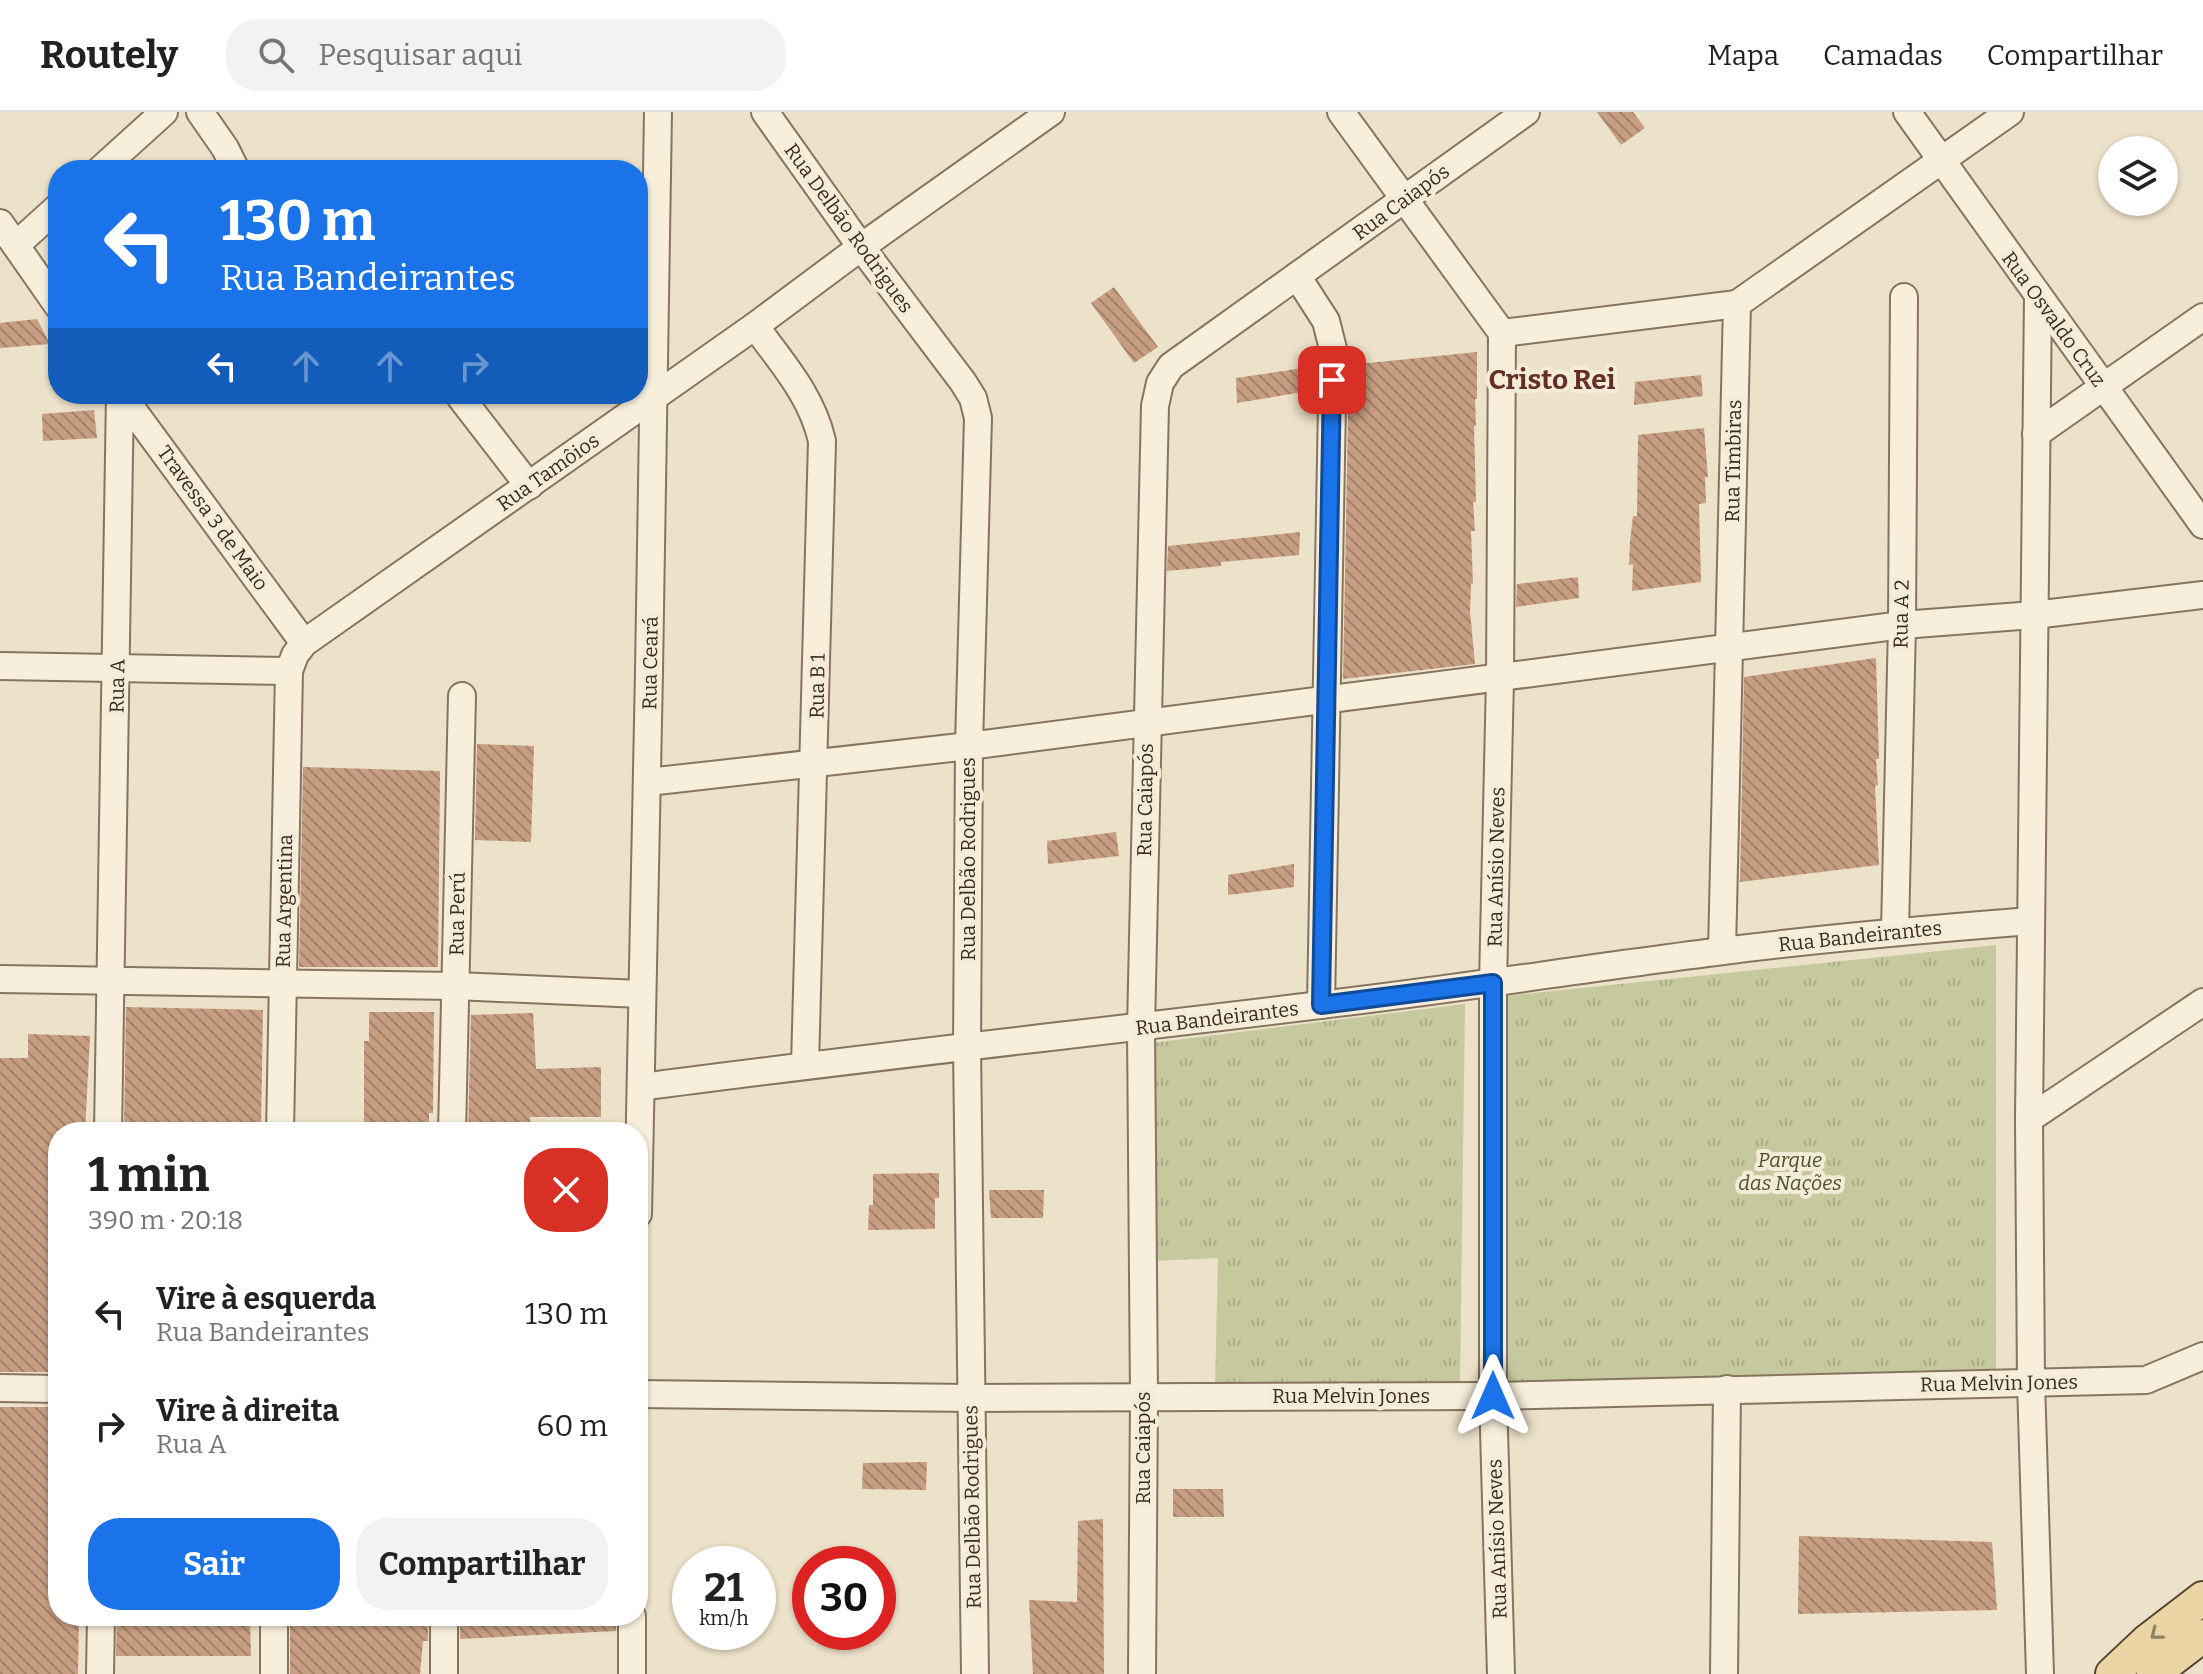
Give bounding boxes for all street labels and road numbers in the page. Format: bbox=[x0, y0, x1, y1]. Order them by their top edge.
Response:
street label: Rua Delbão Rodrigues bbox=[779, 138, 919, 318]
street label: Rua Caiapós bbox=[1348, 159, 1454, 245]
street label: Rua Osvaldo Cruz bbox=[1997, 247, 2111, 391]
street label: Rua Timbiras bbox=[1720, 399, 1746, 523]
street label: Rua Tamôios bbox=[492, 428, 604, 516]
street label: Travessa 3 de Maio bbox=[152, 441, 274, 595]
street label: Rua A 2 bbox=[1888, 579, 1914, 649]
street label: Rua Ceará bbox=[637, 616, 663, 710]
street label: Rua B 1 bbox=[804, 653, 830, 719]
street label: Rua A bbox=[105, 658, 129, 713]
street label: Rua Caiapós bbox=[1132, 743, 1158, 857]
street label: Rua Delbão Rodrigues bbox=[956, 757, 980, 961]
street label: Rua Anísio Neves bbox=[1483, 787, 1509, 947]
street label: Rua Argentina bbox=[271, 834, 297, 968]
street label: Rua Perú bbox=[444, 872, 470, 956]
street label: Rua Bandeirantes bbox=[1777, 915, 1943, 957]
street label: Rua Bandeirantes bbox=[1134, 996, 1300, 1040]
street label: Rua Melvin Jones bbox=[1920, 1370, 2078, 1396]
street label: Rua Melvin Jones bbox=[1272, 1384, 1430, 1408]
street label: Rua Caiapós bbox=[1131, 1391, 1155, 1505]
street label: Rua Delbão Rodrigues bbox=[958, 1405, 986, 1609]
street label: Rua Anísio Neves bbox=[1482, 1458, 1512, 1620]

